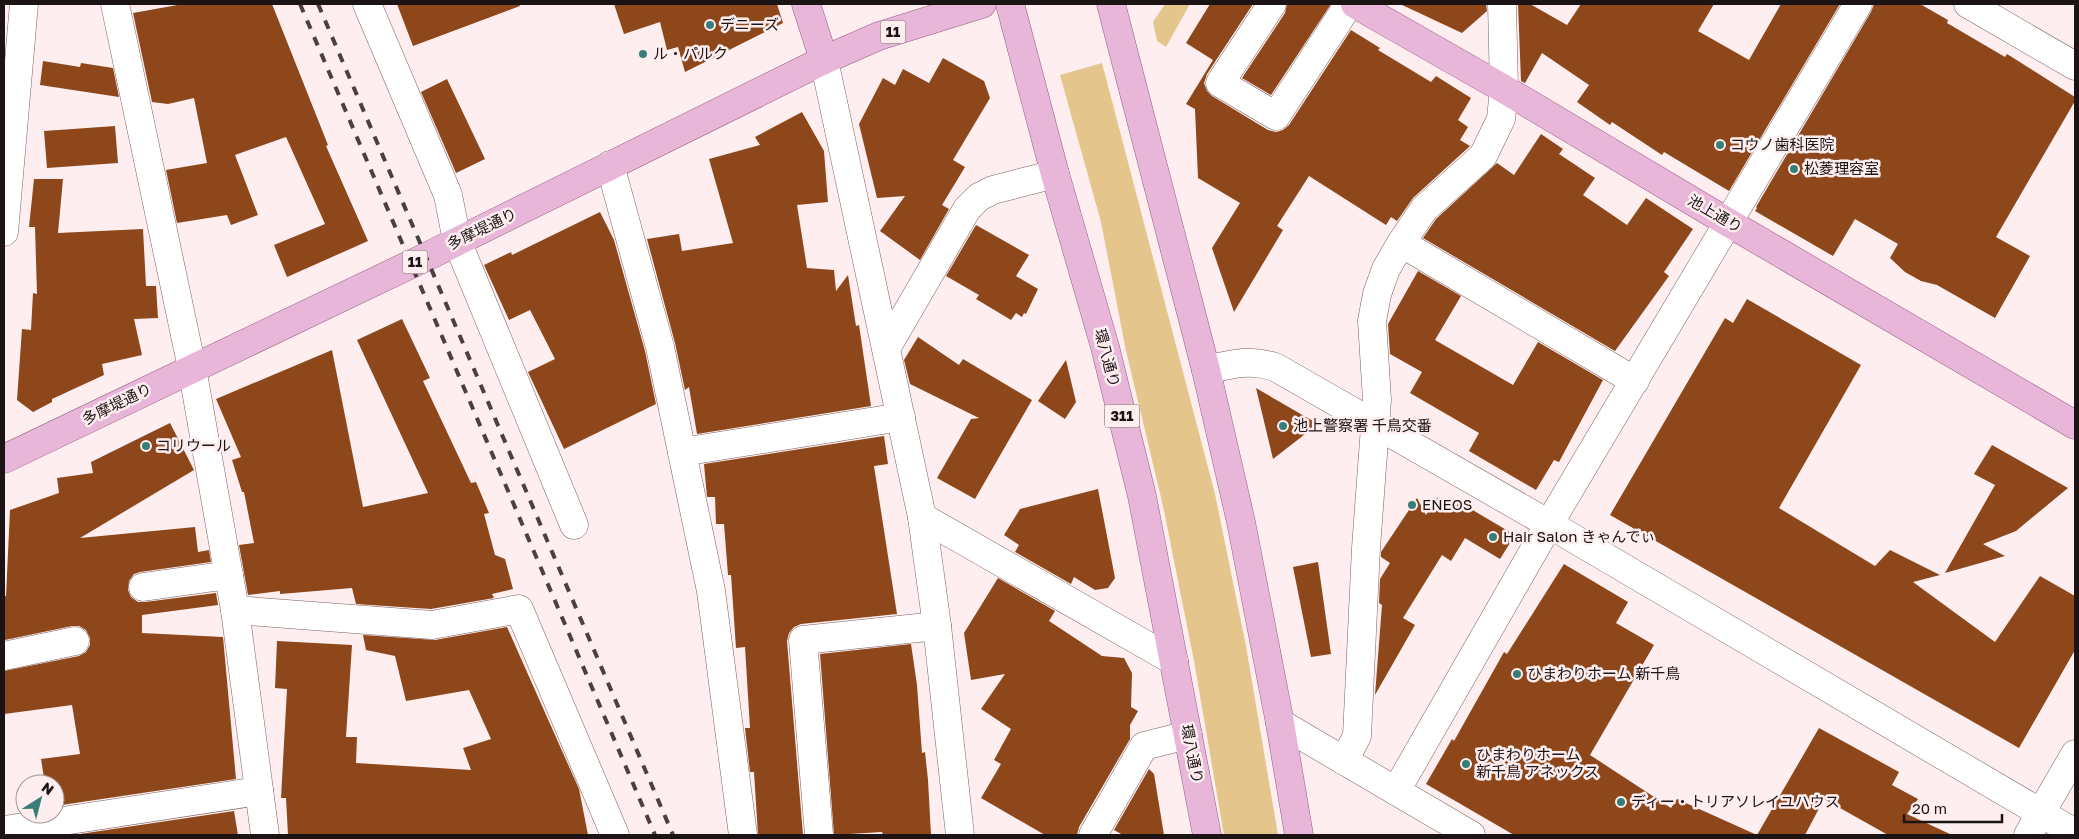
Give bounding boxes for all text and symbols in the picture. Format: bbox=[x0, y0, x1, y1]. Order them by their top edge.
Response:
place label: デニーズ bbox=[720, 15, 779, 33]
marker: デニーズ bbox=[704, 19, 716, 31]
road number: 11 bbox=[880, 21, 906, 44]
place label: ル・パルク bbox=[653, 44, 728, 62]
marker: ル・パルク bbox=[637, 48, 649, 60]
place label: コウノ歯科医院 bbox=[1730, 135, 1834, 153]
marker: コウノ歯科医院 bbox=[1714, 139, 1726, 151]
place label: 松菱理容室 bbox=[1804, 159, 1879, 177]
marker: 松菱理容室 bbox=[1788, 163, 1800, 175]
street label: 池上通り bbox=[1685, 190, 1746, 236]
street label: 多摩堤通り bbox=[444, 204, 519, 253]
road number: 11 bbox=[402, 250, 428, 274]
street label: 環八通り bbox=[1092, 326, 1124, 389]
street label: 多摩堤通り bbox=[79, 379, 154, 428]
road number: 311 bbox=[1104, 404, 1140, 428]
place label: 池上警察署 千鳥交番 bbox=[1293, 416, 1432, 434]
marker: 池上警察署 千鳥交番 bbox=[1277, 420, 1289, 432]
place label: コリウール bbox=[156, 436, 231, 454]
marker: コリウール bbox=[140, 440, 152, 452]
place label: ENEOS bbox=[1422, 495, 1472, 513]
marker: ENEOS bbox=[1406, 499, 1418, 511]
place label: Hair Salon きゃんでぃ bbox=[1503, 527, 1655, 545]
marker: Hair Salon きゃんでぃ bbox=[1487, 531, 1499, 543]
place label: ひまわりホーム 新千鳥 bbox=[1527, 664, 1680, 682]
marker: ひまわりホーム 新千鳥 bbox=[1511, 668, 1523, 680]
street label: 環八通り bbox=[1178, 723, 1208, 785]
place label: ひまわりホーム 新千鳥 アネックス bbox=[1476, 745, 1599, 780]
marker: ひまわりホーム 新千鳥 アネックス bbox=[1460, 758, 1472, 770]
north arrow bbox=[15, 774, 65, 824]
text: N bbox=[39, 778, 57, 798]
place label: ディー・トリアソレイユハウス bbox=[1631, 792, 1840, 810]
scale bar bbox=[1904, 792, 2002, 824]
marker: ディー・トリアソレイユハウス bbox=[1615, 796, 1627, 808]
text: 20 m bbox=[1912, 799, 1947, 817]

